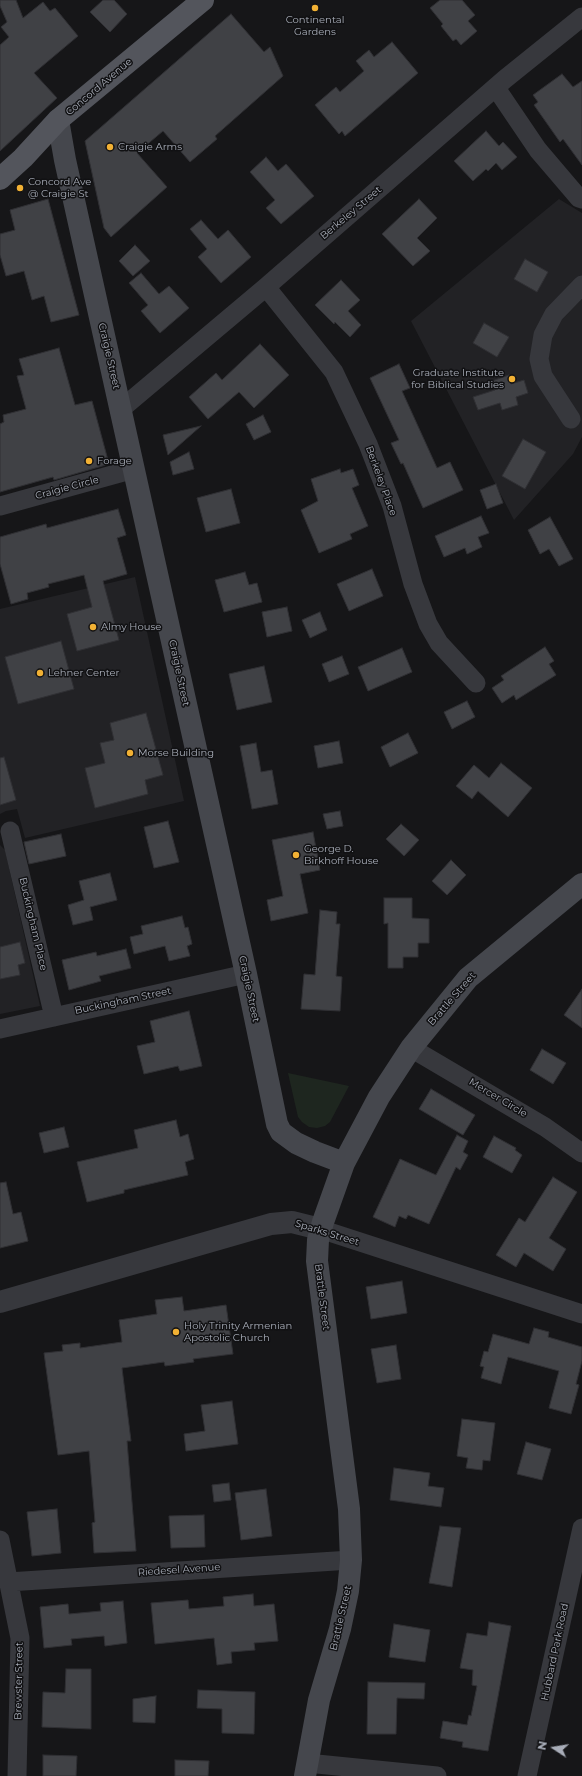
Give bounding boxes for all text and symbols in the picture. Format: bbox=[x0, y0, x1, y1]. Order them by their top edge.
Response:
marker: Continental Gardens bbox=[310, 3, 320, 13]
place label: Continental Gardens bbox=[286, 14, 344, 38]
street label: Concord Avenue bbox=[63, 56, 135, 118]
place label: Craigie Arms bbox=[118, 141, 182, 153]
marker: Craigie Arms bbox=[105, 142, 115, 152]
place label: Concord Ave @ Craigie St bbox=[28, 176, 91, 200]
marker: Concord Ave @ Craigie St bbox=[15, 183, 25, 193]
street label: Berkeley Street bbox=[318, 184, 384, 242]
street label: Craigie Street bbox=[96, 322, 122, 390]
place label: Graduate Institute for Biblical Studies bbox=[411, 367, 504, 390]
marker: Graduate Institute for Biblical Studies bbox=[507, 374, 517, 384]
street label: Berkeley Place bbox=[363, 444, 399, 518]
place label: Forage bbox=[97, 455, 132, 467]
marker: Forage bbox=[84, 456, 94, 466]
street label: Craigie Circle bbox=[34, 474, 100, 502]
place label: Almy House bbox=[101, 621, 161, 633]
marker: Almy House bbox=[88, 622, 98, 632]
street label: Craigie Street bbox=[166, 639, 192, 707]
place label: Lehner Center bbox=[48, 667, 120, 679]
marker: Lehner Center bbox=[35, 668, 45, 678]
place label: Morse Building bbox=[138, 747, 214, 759]
marker: Morse Building bbox=[125, 748, 135, 758]
place label: George D. Birkhoff House bbox=[304, 843, 379, 866]
marker: George D. Birkhoff House bbox=[291, 850, 301, 860]
street label: Buckingham Place bbox=[16, 876, 50, 972]
street label: Craigie Street bbox=[236, 955, 262, 1023]
street label: Brattle Street bbox=[426, 970, 478, 1028]
street label: Buckingham Street bbox=[74, 985, 172, 1017]
street label: Mercer Circle bbox=[467, 1076, 529, 1120]
street label: Sparks Street bbox=[294, 1218, 360, 1248]
street label: Brattle Street bbox=[312, 1263, 332, 1331]
place label: Holy Trinity Armenian Apostolic Church bbox=[184, 1320, 292, 1344]
marker: Holy Trinity Armenian Apostolic Church bbox=[171, 1327, 181, 1337]
street label: Riedesel Avenue bbox=[137, 1561, 221, 1579]
street label: Brattle Street bbox=[328, 1584, 354, 1652]
street label: Hubbard Park Road bbox=[539, 1602, 571, 1702]
street label: Brewster Street bbox=[12, 1642, 26, 1720]
north arrow bbox=[534, 1728, 574, 1768]
text: N bbox=[534, 1740, 550, 1751]

